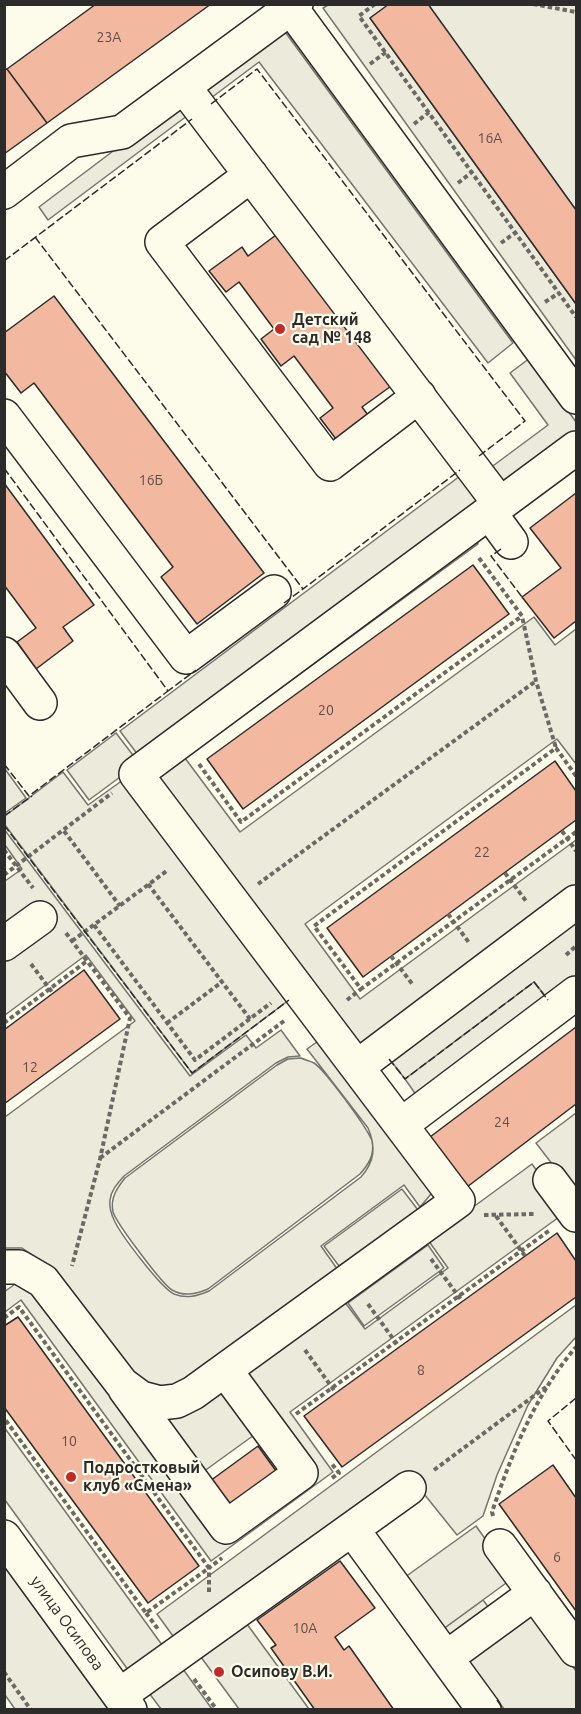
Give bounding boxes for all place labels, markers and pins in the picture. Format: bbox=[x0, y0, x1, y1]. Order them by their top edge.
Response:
place label: Детский сад № 148 bbox=[292, 310, 372, 348]
marker: Детский сад № 148 bbox=[273, 322, 287, 336]
place label: Подростковый клуб «Смена» bbox=[83, 1458, 200, 1496]
marker: Подростковый клуб «Смена» bbox=[64, 1470, 78, 1484]
place label: Осипову В.И. bbox=[231, 1662, 332, 1682]
marker: Осипову В.И. bbox=[212, 1665, 226, 1679]

